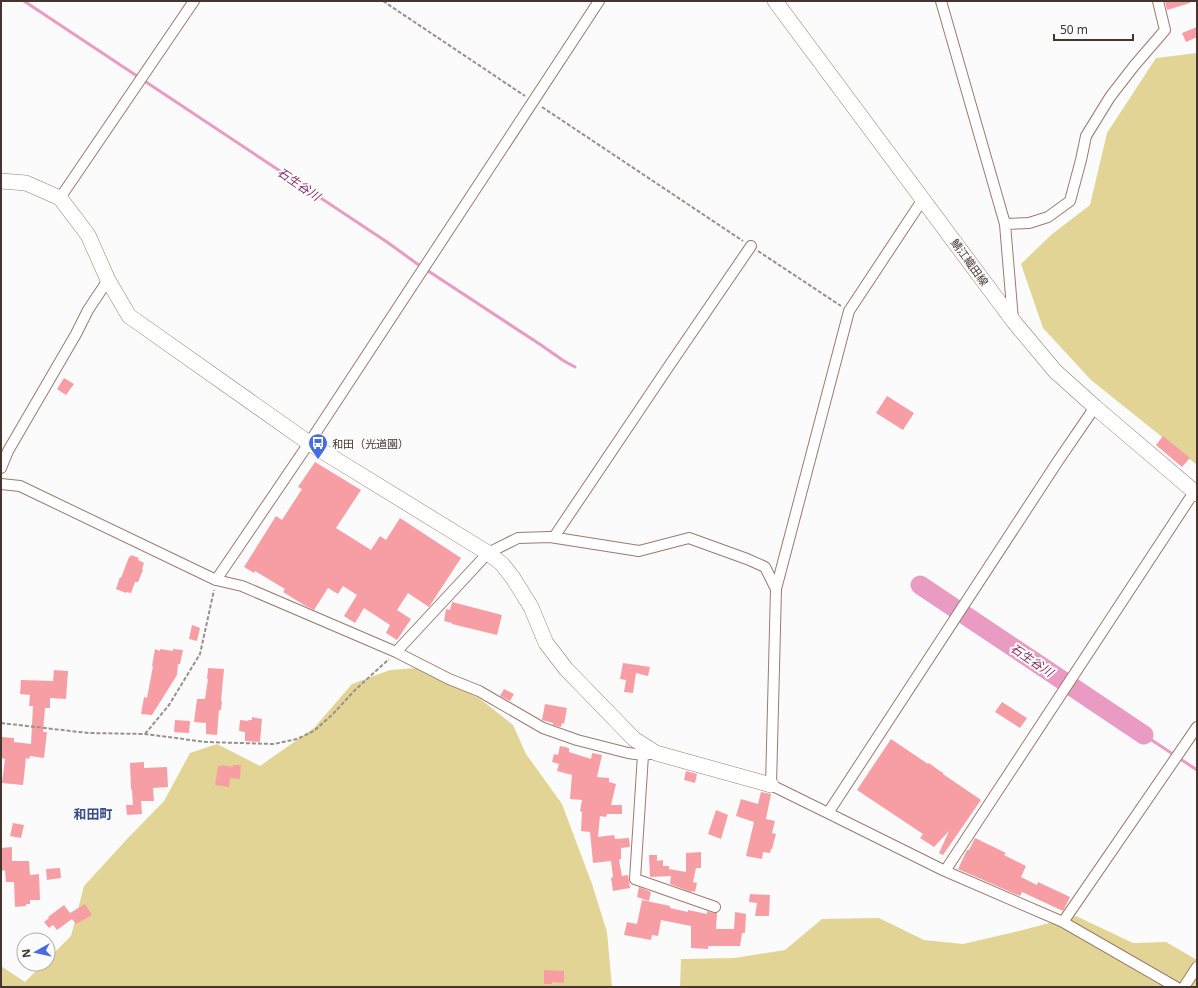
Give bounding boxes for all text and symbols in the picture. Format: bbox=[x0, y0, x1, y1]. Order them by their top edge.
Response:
scale bar bbox=[1054, 16, 1133, 42]
text: 50 m bbox=[1060, 21, 1088, 38]
water label: 石生谷川 bbox=[274, 164, 325, 206]
street label: 鯖江織田線 bbox=[948, 235, 992, 289]
bus stop icon: 和田（光道園） bbox=[307, 432, 329, 460]
place label: 和田（光道園） bbox=[332, 436, 409, 451]
water label: 石生谷川 bbox=[1007, 640, 1058, 682]
district label: 和田町 bbox=[73, 805, 113, 823]
north arrow bbox=[16, 932, 56, 972]
text: N bbox=[18, 948, 34, 959]

